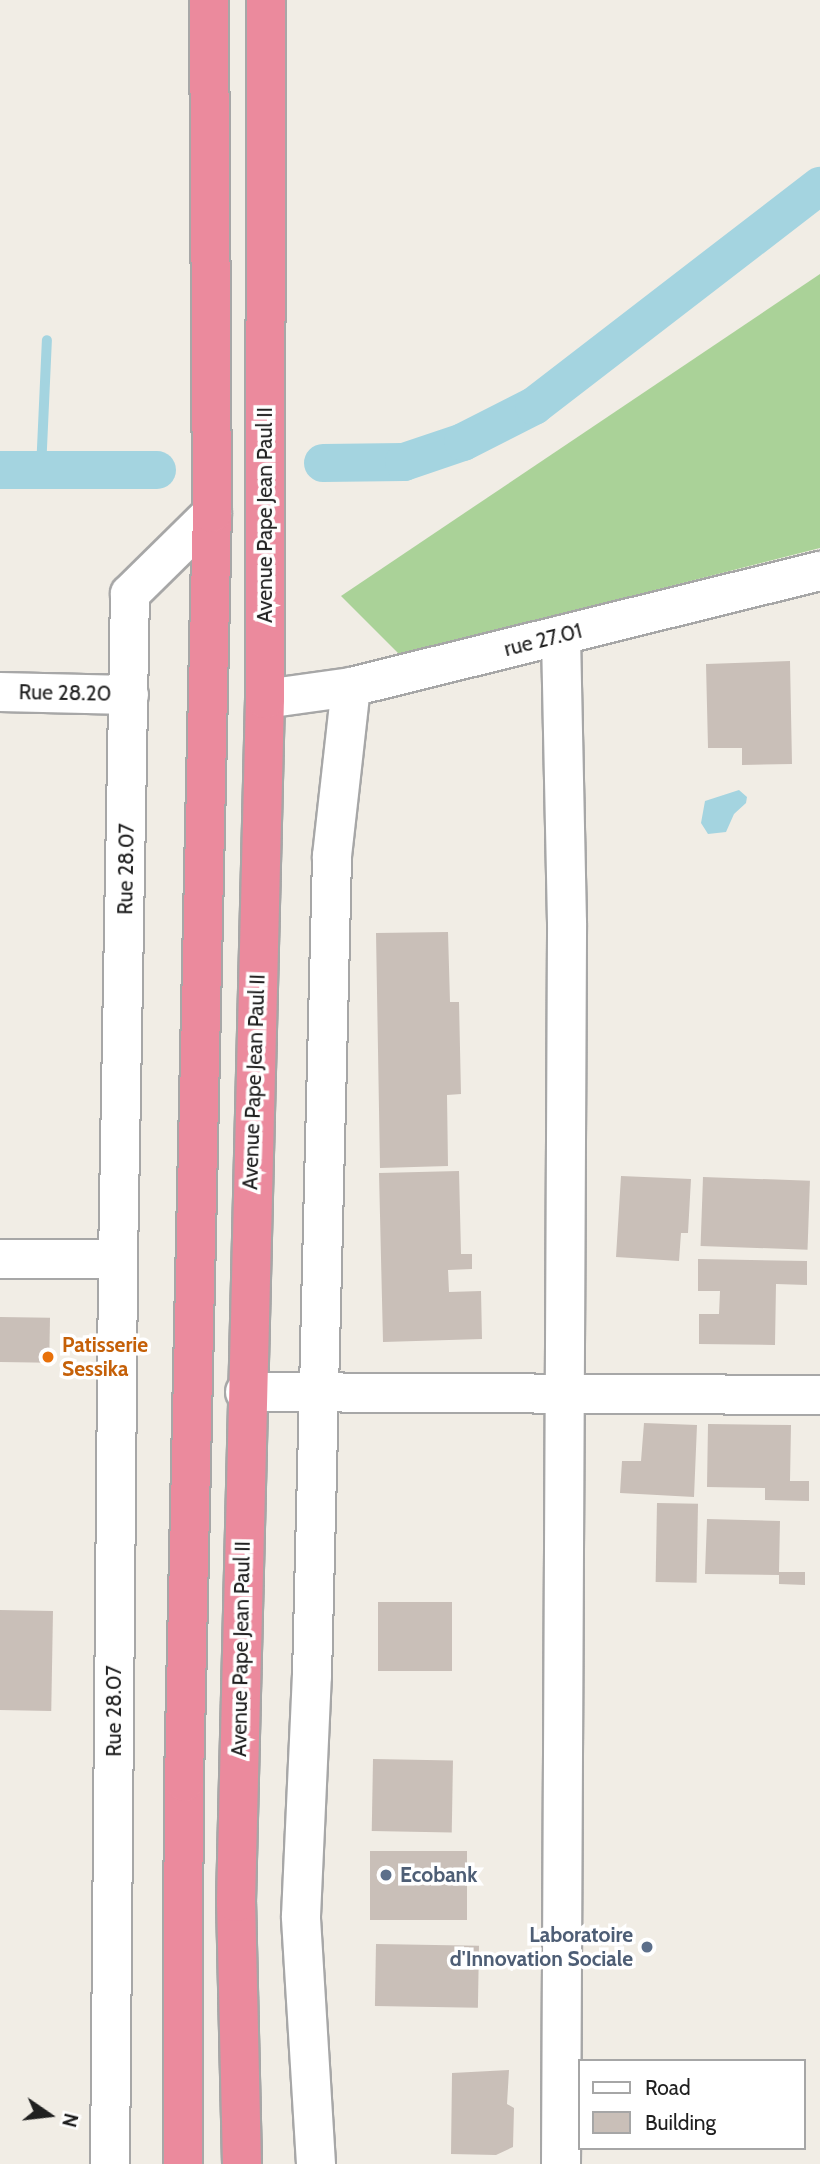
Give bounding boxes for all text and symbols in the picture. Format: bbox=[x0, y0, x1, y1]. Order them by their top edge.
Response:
street label: Avenue Pape Jean Paul II bbox=[252, 407, 278, 623]
street label: rue 27.01 bbox=[501, 618, 585, 662]
street label: Rue 28.20 bbox=[18, 680, 112, 706]
street label: Rue 28.07 bbox=[113, 823, 139, 915]
street label: Avenue Pape Jean Paul II bbox=[238, 974, 270, 1190]
place label: Patisserie Sessika bbox=[62, 1332, 148, 1382]
marker: Patisserie Sessika bbox=[40, 1349, 56, 1365]
street label: Avenue Pape Jean Paul II bbox=[227, 1541, 255, 1757]
street label: Rue 28.07 bbox=[101, 1665, 127, 1757]
place label: Ecobank bbox=[400, 1862, 477, 1888]
marker: Ecobank bbox=[378, 1867, 394, 1883]
place label: Laboratoire d'Innovation Sociale bbox=[450, 1922, 633, 1972]
marker: Laboratoire d'Innovation Sociale bbox=[639, 1939, 655, 1955]
legend bbox=[578, 2059, 806, 2150]
text: Road bbox=[645, 2075, 691, 2100]
north arrow bbox=[14, 2080, 84, 2150]
text: Building bbox=[645, 2110, 716, 2135]
text: N bbox=[57, 2111, 83, 2130]

